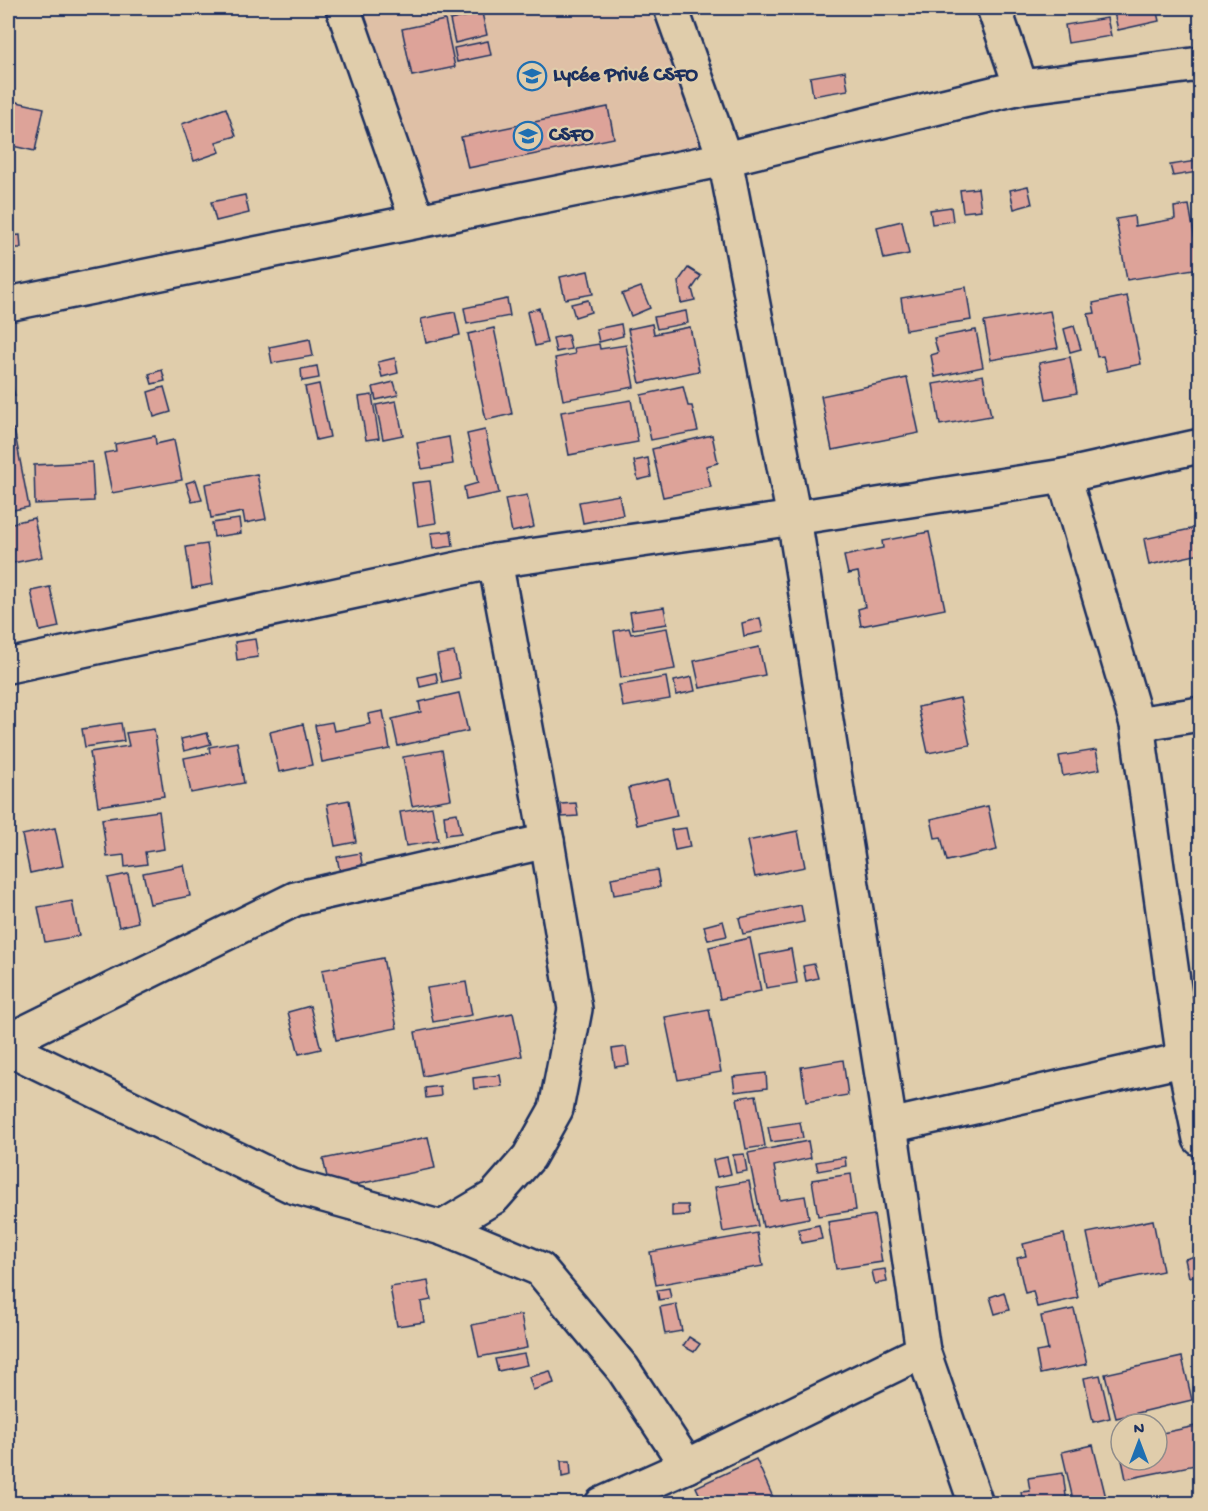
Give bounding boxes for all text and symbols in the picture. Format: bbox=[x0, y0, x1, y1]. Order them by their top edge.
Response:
school or university icon: Lycée Privé CSFO bbox=[516, 60, 548, 92]
place label: Lycée Privé CSFO bbox=[553, 64, 698, 89]
school or university icon: CSFO bbox=[512, 120, 544, 152]
place label: CSFO bbox=[548, 124, 594, 149]
north arrow bbox=[1109, 1412, 1169, 1472]
text: N bbox=[1134, 1421, 1145, 1440]

